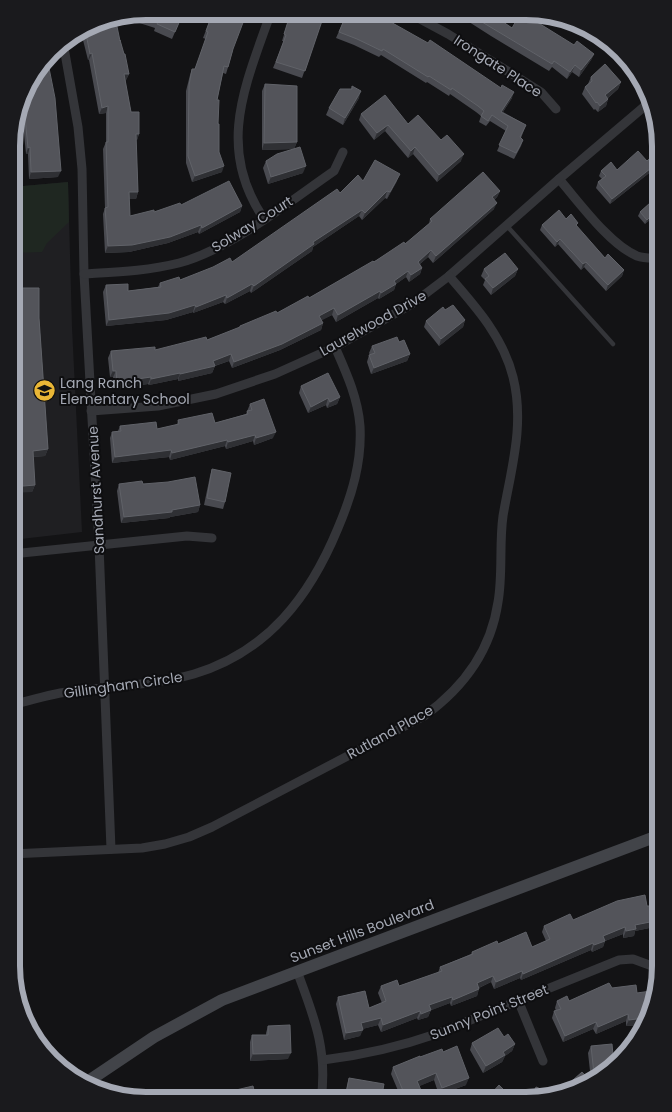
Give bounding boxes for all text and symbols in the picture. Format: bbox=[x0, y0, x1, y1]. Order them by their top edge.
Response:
street label: Irongate Place bbox=[450, 30, 546, 102]
street label: Solway Court bbox=[208, 191, 296, 257]
street label: Laurelwood Drive bbox=[316, 285, 430, 361]
place label: Lang Ranch Elementary School bbox=[60, 373, 190, 409]
school or university icon: Lang Ranch Elementary School bbox=[32, 379, 56, 403]
street label: Sandhurst Avenue bbox=[83, 425, 109, 554]
street label: Gillingham Circle bbox=[62, 667, 184, 703]
street label: Rutland Place bbox=[343, 700, 437, 764]
street label: Sunset Hills Boulevard bbox=[287, 894, 437, 968]
street label: Sunny Point Street bbox=[427, 979, 551, 1045]

